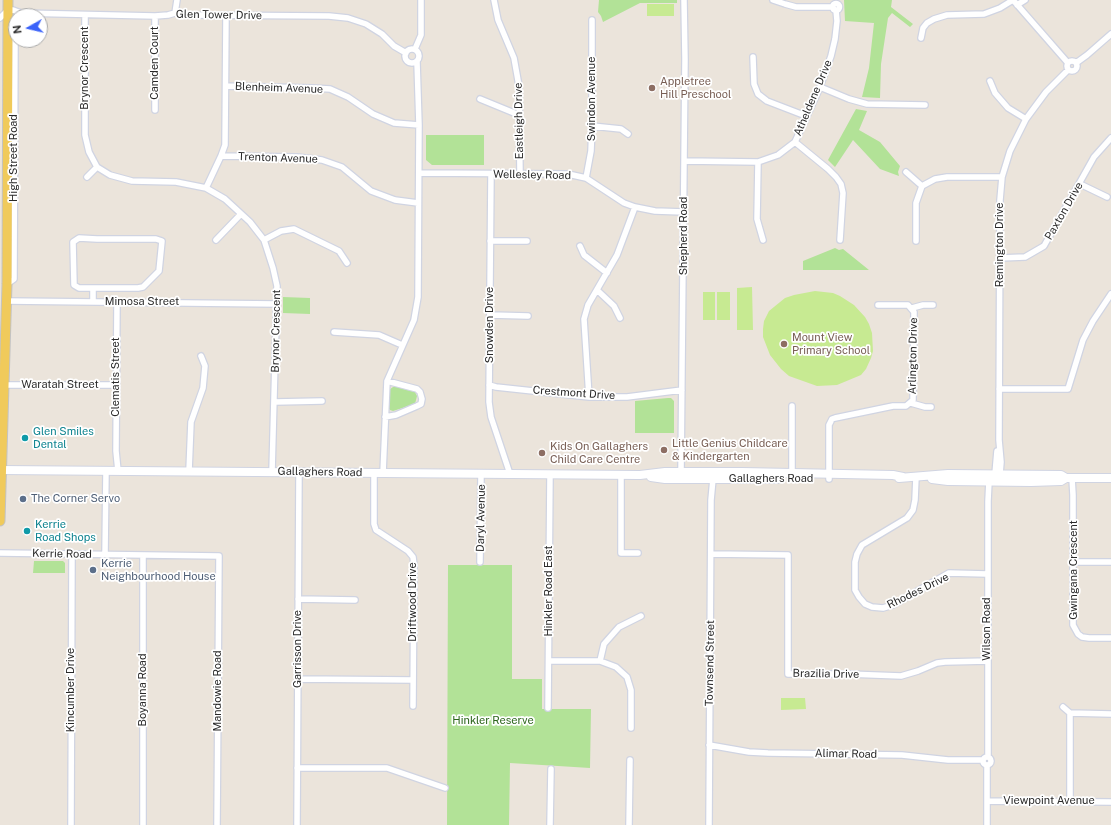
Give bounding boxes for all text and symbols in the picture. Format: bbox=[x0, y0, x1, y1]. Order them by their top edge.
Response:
north arrow bbox=[8, 8, 48, 48]
street label: Glen Tower Drive bbox=[176, 8, 262, 22]
text: N bbox=[11, 24, 24, 35]
street label: Brynor Crescent bbox=[78, 26, 92, 110]
street label: Camden Court bbox=[148, 26, 162, 100]
street label: Swindon Avenue bbox=[585, 57, 599, 141]
street label: Atheldene Drive bbox=[791, 58, 835, 138]
place label: Appletree Hill Preschool bbox=[660, 75, 731, 101]
street label: Blenheim Avenue bbox=[235, 80, 323, 96]
street label: Eastleigh Drive bbox=[512, 83, 526, 159]
marker: Appletree Hill Preschool bbox=[647, 83, 657, 93]
street label: High Street Road bbox=[7, 114, 21, 202]
street label: Trenton Avenue bbox=[238, 150, 318, 166]
street label: Wellesley Road bbox=[493, 168, 571, 182]
street label: Paxton Drive bbox=[1042, 180, 1086, 242]
street label: Shepherd Road bbox=[677, 197, 691, 275]
street label: Remington Drive bbox=[993, 203, 1007, 287]
street label: Snowden Drive bbox=[483, 287, 497, 363]
street label: Brynor Crescent bbox=[269, 289, 283, 373]
street label: Mimosa Street bbox=[105, 295, 179, 309]
street label: Arlington Drive bbox=[906, 317, 920, 395]
place label: Mount View Primary School bbox=[792, 331, 870, 357]
street label: Clematis Street bbox=[109, 337, 123, 417]
marker: Mount View Primary School bbox=[779, 339, 789, 349]
street label: Waratah Street bbox=[21, 378, 99, 392]
street label: Crestmont Drive bbox=[532, 384, 616, 402]
place label: Glen Smiles Dental bbox=[33, 425, 94, 451]
marker: Glen Smiles Dental bbox=[20, 433, 30, 443]
place label: Little Genius Childcare & Kindergarten bbox=[672, 437, 788, 463]
place label: Kids On Gallaghers Child Care Centre bbox=[550, 440, 648, 466]
marker: Little Genius Childcare & Kindergarten bbox=[659, 445, 669, 455]
marker: Kids On Gallaghers Child Care Centre bbox=[537, 448, 547, 458]
street label: Gallaghers Road bbox=[278, 465, 362, 479]
street label: Gallaghers Road bbox=[729, 472, 813, 486]
street label: Daryl Avenue bbox=[474, 484, 488, 552]
place label: The Corner Servo bbox=[31, 492, 120, 506]
marker: The Corner Servo bbox=[18, 494, 28, 504]
place label: Kerrie Road Shops bbox=[35, 518, 96, 544]
street label: Gwingana Crescent bbox=[1067, 520, 1081, 620]
marker: Kerrie Road Shops bbox=[22, 526, 32, 536]
street label: Hinkler Road East bbox=[542, 545, 556, 637]
street label: Kerrie Road bbox=[32, 547, 92, 561]
place label: Kerrie Neighbourhood House bbox=[101, 557, 216, 583]
street label: Driftwood Drive bbox=[406, 562, 420, 642]
marker: Kerrie Neighbourhood House bbox=[88, 565, 98, 575]
street label: Rhodes Drive bbox=[885, 570, 951, 612]
street label: Wilson Road bbox=[980, 597, 994, 661]
street label: Garrisson Drive bbox=[291, 610, 305, 688]
street label: Townsend Street bbox=[703, 620, 717, 706]
street label: Kincumber Drive bbox=[64, 648, 78, 732]
street label: Mandowie Road bbox=[211, 650, 225, 732]
street label: Boyanna Road bbox=[136, 654, 150, 726]
street label: Brazilia Drive bbox=[793, 667, 859, 681]
park label: Hinkler Reserve bbox=[452, 714, 534, 728]
street label: Alimar Road bbox=[815, 747, 877, 761]
street label: Viewpoint Avenue bbox=[1003, 794, 1095, 808]

